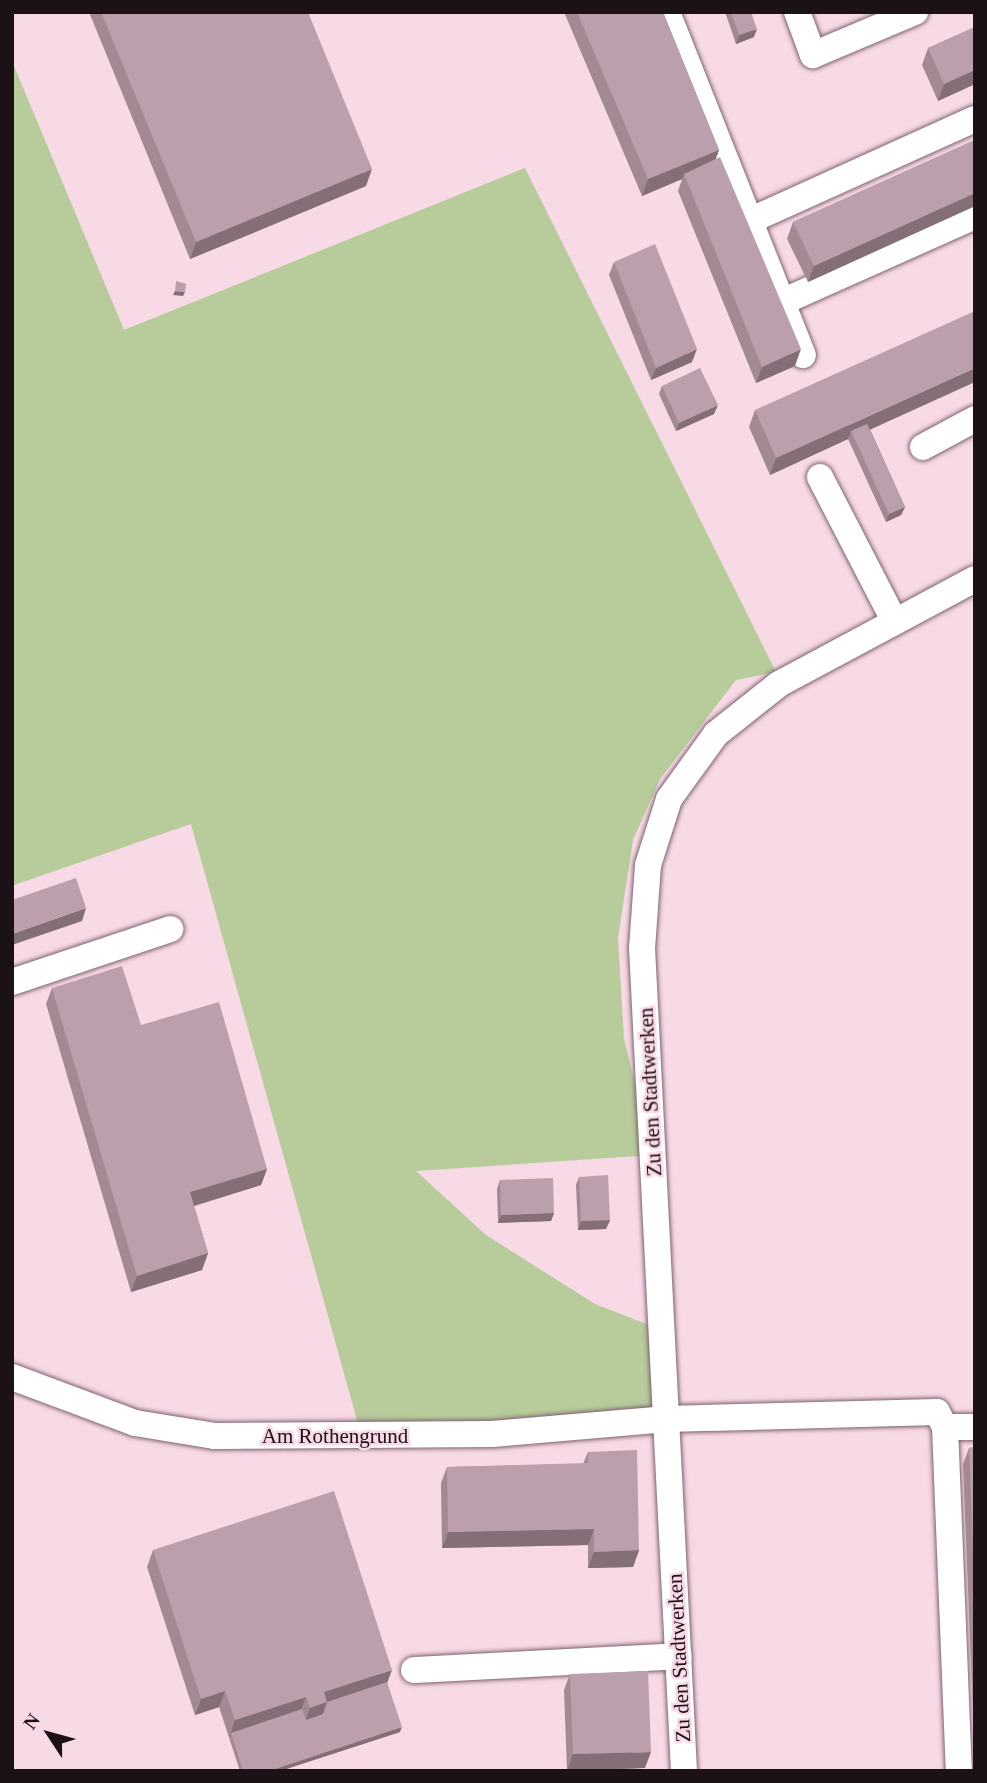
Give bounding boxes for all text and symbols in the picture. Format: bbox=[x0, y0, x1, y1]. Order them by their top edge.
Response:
street label: Zu den Stadtwerken bbox=[633, 1007, 667, 1177]
street label: Am Rothengrund bbox=[262, 1423, 408, 1449]
street label: Zu den Stadtwerken bbox=[662, 1573, 696, 1743]
north arrow bbox=[14, 1699, 84, 1769]
text: N bbox=[19, 1710, 44, 1733]

